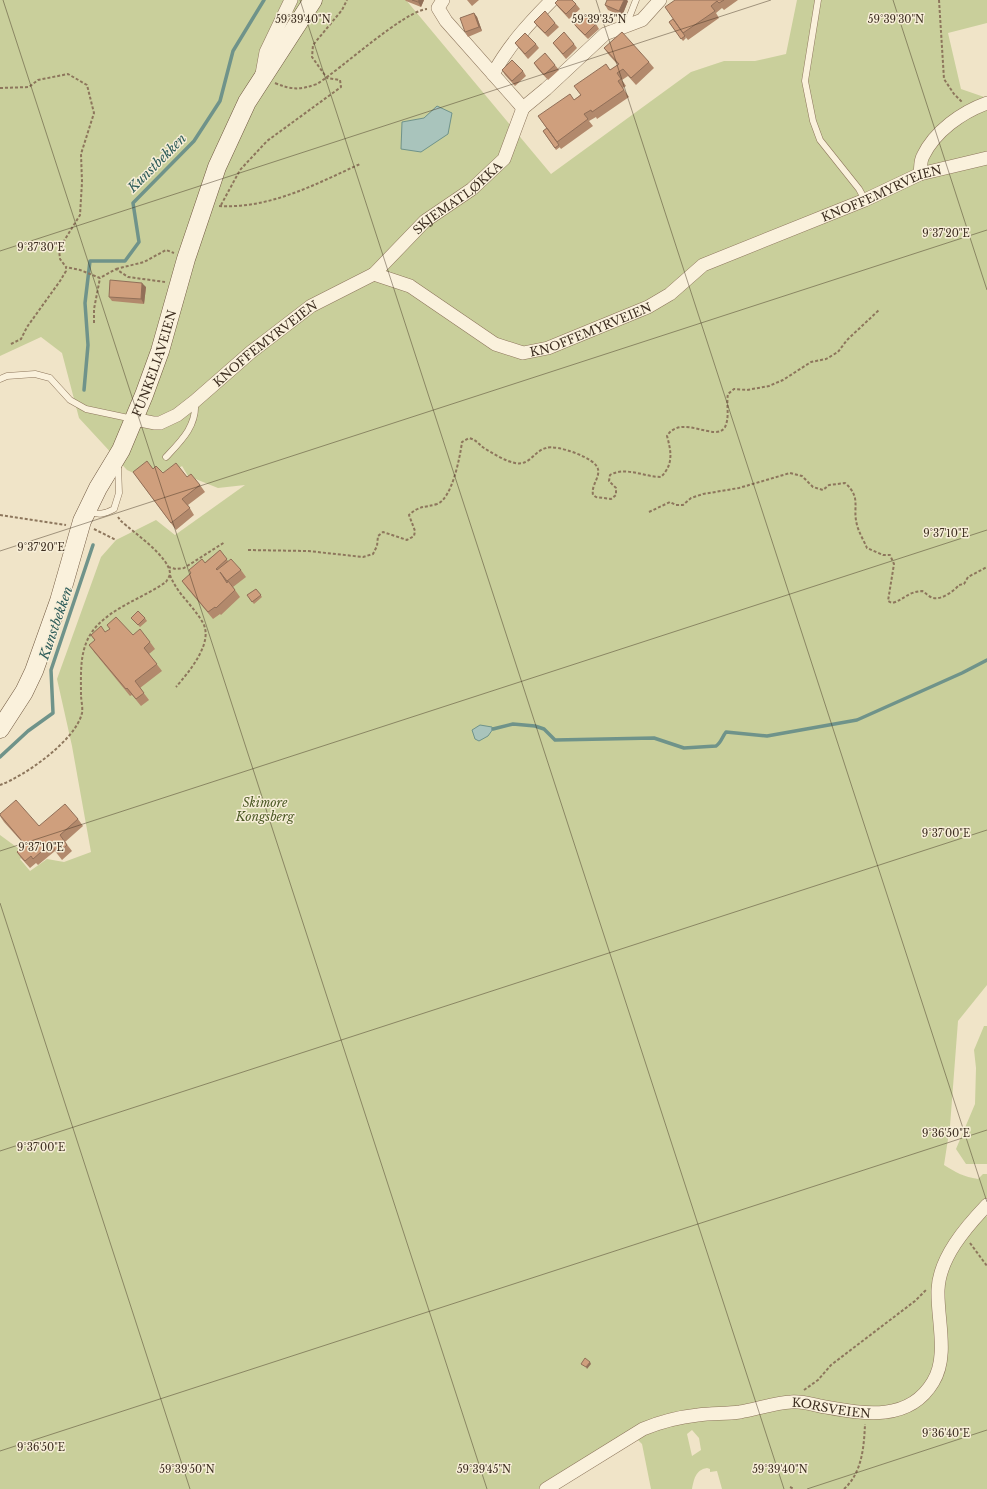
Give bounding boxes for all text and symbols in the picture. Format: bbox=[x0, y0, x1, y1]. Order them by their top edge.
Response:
text: 59°39'40"N bbox=[275, 13, 331, 26]
text: 59°39'35"N bbox=[572, 13, 626, 26]
text: 59°39'30"N bbox=[868, 13, 924, 26]
water label: Kunstbekken bbox=[123, 130, 190, 197]
street label: SKJEMATLØKKA bbox=[409, 157, 505, 237]
street label: KNOFFEMYRVEIEN bbox=[819, 162, 943, 224]
text: 9°37'20"E bbox=[922, 227, 970, 240]
text: 9°37'30"E bbox=[17, 241, 65, 254]
street label: KNOFFEMYRVEIEN bbox=[210, 297, 320, 389]
street label: KNOFFEMYRVEIEN bbox=[528, 299, 654, 359]
street label: FUNKELIAVEIEN bbox=[128, 308, 179, 419]
text: 9°37'10"E bbox=[923, 527, 969, 540]
text: 9°37'20"E bbox=[17, 541, 65, 554]
water label: Kunstbekken bbox=[35, 584, 76, 663]
park label: Skimore Kongsberg bbox=[235, 795, 296, 824]
text: 9°37'00"E bbox=[922, 827, 970, 840]
text: 9°37'10"E bbox=[18, 841, 64, 854]
text: 9°36'50"E bbox=[922, 1127, 970, 1140]
text: 9°37'00"E bbox=[17, 1141, 65, 1154]
street label: KORSVEIEN bbox=[792, 1394, 872, 1420]
text: 9°36'40"E bbox=[922, 1427, 970, 1440]
text: 9°36'50"E bbox=[17, 1441, 65, 1454]
text: 59°39'50"N bbox=[159, 1463, 215, 1476]
text: 59°39'45"N bbox=[457, 1463, 511, 1476]
text: 59°39'40"N bbox=[752, 1463, 808, 1476]

